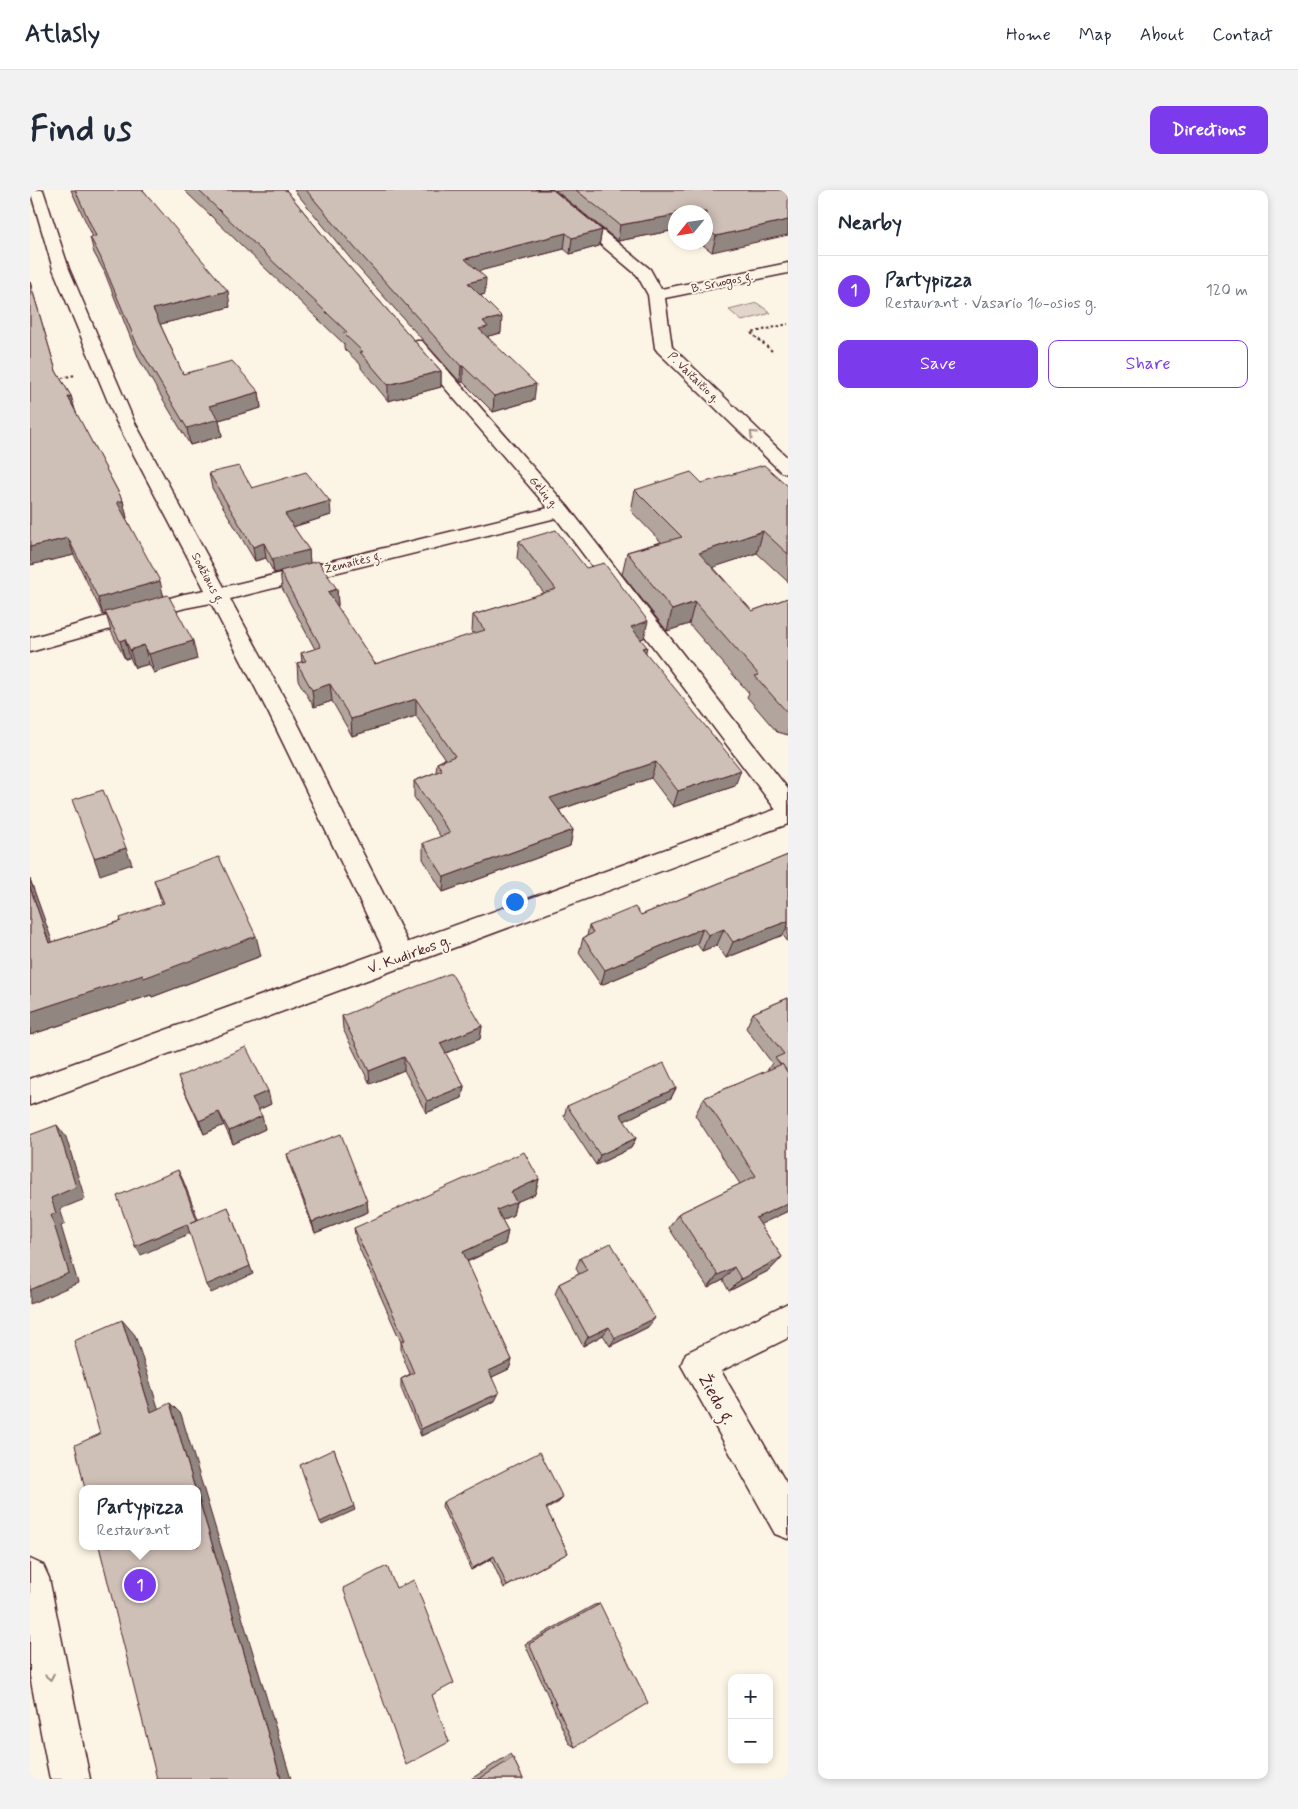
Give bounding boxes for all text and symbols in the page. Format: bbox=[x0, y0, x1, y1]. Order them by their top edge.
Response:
text: Atlasly bbox=[25, 19, 100, 50]
text: Home bbox=[1006, 23, 1051, 47]
text: Map bbox=[1079, 23, 1112, 47]
text: About bbox=[1140, 23, 1184, 47]
text: Contact bbox=[1212, 23, 1273, 47]
button: Directions bbox=[1150, 106, 1268, 154]
text: Find us bbox=[30, 107, 132, 153]
north arrow bbox=[668, 205, 713, 250]
text: Nearby bbox=[838, 209, 902, 237]
text: Partypizza bbox=[885, 268, 972, 293]
street label: B. Sruogos g. bbox=[690, 269, 755, 298]
text: 1 bbox=[850, 280, 858, 301]
text: 120 m bbox=[1206, 280, 1248, 301]
text: Restaurant · Vasario 16-osios g. bbox=[885, 293, 1097, 314]
button: Save bbox=[838, 340, 1038, 388]
button: Share bbox=[1048, 340, 1248, 388]
street label: P. Vaičaičio g. bbox=[664, 349, 723, 407]
one-way arrow bbox=[750, 431, 759, 440]
street label: Gėlių g. bbox=[525, 473, 562, 512]
street label: Žemaitės g. bbox=[323, 548, 384, 579]
street label: Sodžiaus g. bbox=[186, 550, 227, 607]
your location bbox=[502, 889, 528, 915]
street label: V. Kudirkos g. bbox=[365, 931, 454, 980]
street label: Žiedo g. bbox=[690, 1370, 740, 1430]
popup bbox=[79, 1485, 201, 1550]
text: Partypizza bbox=[96, 1495, 184, 1520]
text: Restaurant bbox=[96, 1520, 171, 1541]
pin: 1 bbox=[124, 1566, 156, 1604]
one-way arrow bbox=[44, 1673, 54, 1682]
map controls bbox=[728, 1674, 773, 1764]
button: + bbox=[728, 1674, 773, 1719]
button: − bbox=[728, 1719, 773, 1764]

